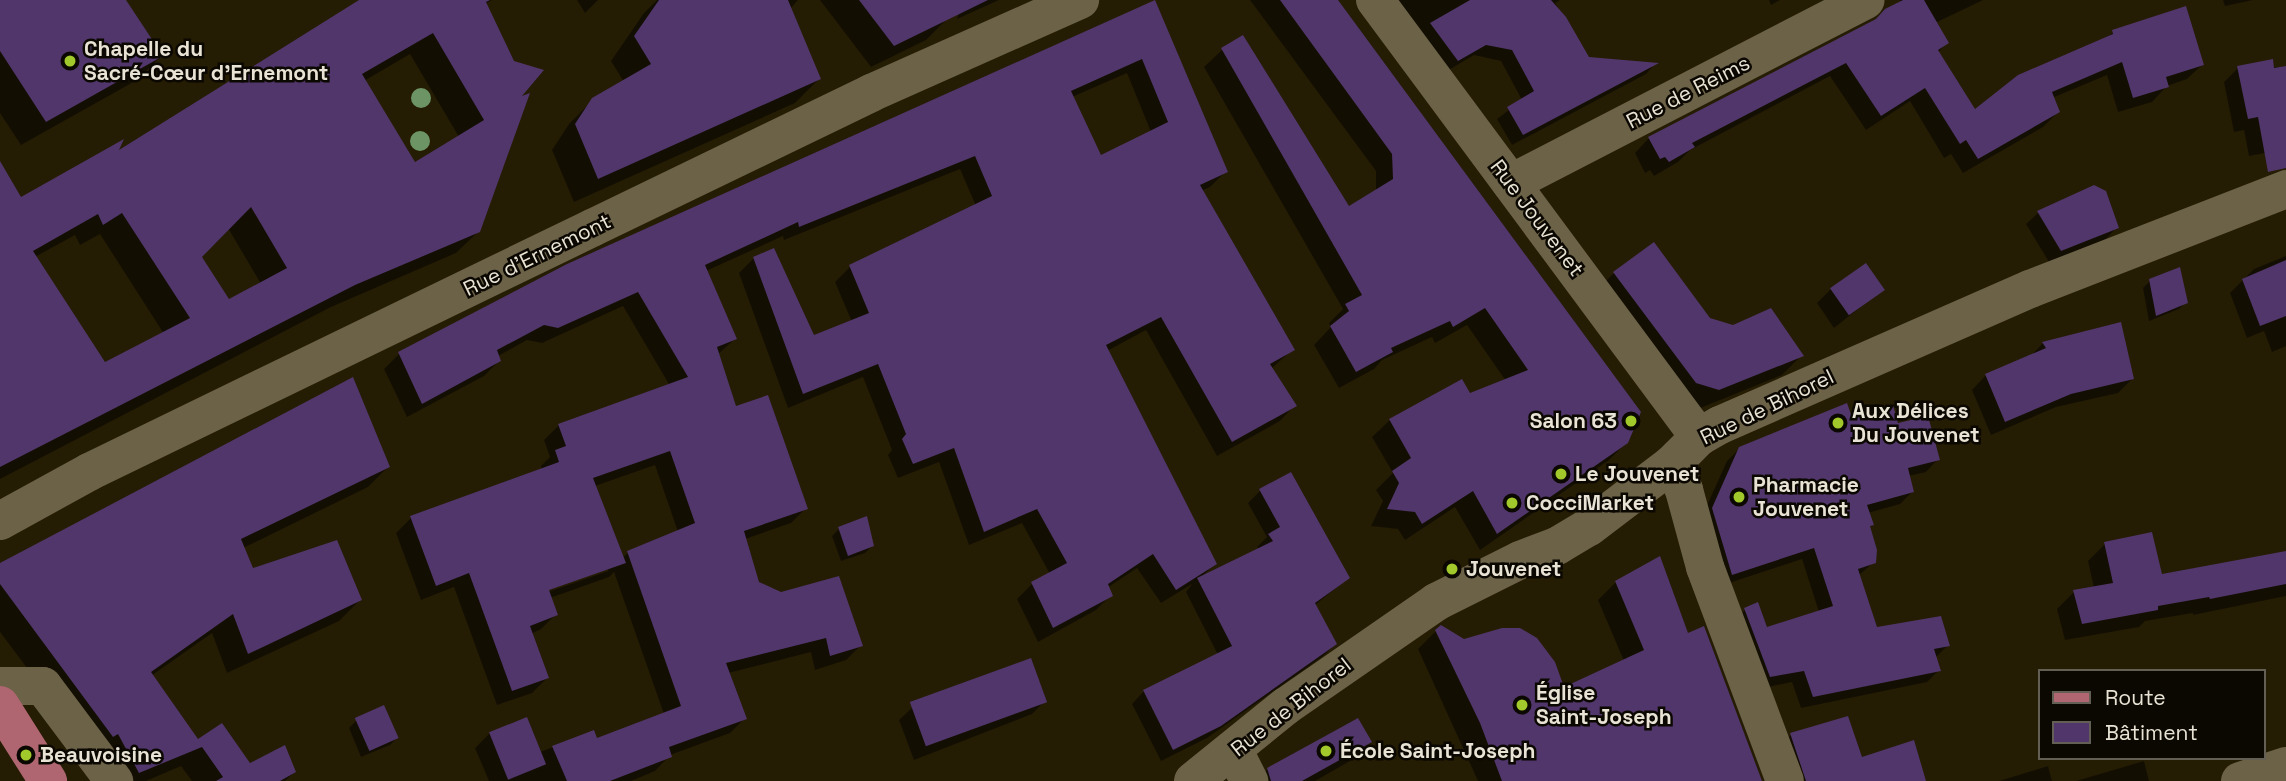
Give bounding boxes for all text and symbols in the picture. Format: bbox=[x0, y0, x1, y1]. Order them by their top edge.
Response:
place label: Chapelle du Sacré-Cœur d'Ernemont bbox=[84, 36, 328, 86]
street label: Rue de Reims bbox=[1622, 50, 1754, 134]
marker: Chapelle du Sacré-Cœur d'Ernemont bbox=[62, 53, 78, 69]
street label: Rue Jouvenet bbox=[1485, 155, 1589, 281]
street label: Rue d'Ernemont bbox=[459, 208, 615, 302]
street label: Rue de Bihorel bbox=[1696, 364, 1838, 450]
place label: Aux Délices Du Jouvenet bbox=[1852, 398, 1980, 448]
place label: Salon 63 bbox=[1530, 408, 1617, 434]
marker: Salon 63 bbox=[1623, 413, 1639, 429]
marker: Aux Délices Du Jouvenet bbox=[1830, 415, 1846, 431]
place label: Le Jouvenet bbox=[1575, 461, 1699, 487]
marker: Le Jouvenet bbox=[1553, 466, 1569, 482]
place label: Pharmacie Jouvenet bbox=[1753, 472, 1859, 522]
marker: Pharmacie Jouvenet bbox=[1731, 489, 1747, 505]
place label: CocciMarket bbox=[1526, 490, 1654, 516]
marker: CocciMarket bbox=[1504, 495, 1520, 511]
place label: Jouvenet bbox=[1466, 556, 1561, 582]
marker: Jouvenet bbox=[1444, 561, 1460, 577]
street label: Rue de Bihorel bbox=[1226, 652, 1356, 762]
legend bbox=[2038, 669, 2265, 760]
place label: Église Saint-Joseph bbox=[1536, 680, 1672, 730]
text: Route bbox=[2105, 684, 2166, 711]
marker: Église Saint-Joseph bbox=[1514, 697, 1530, 713]
text: Bâtiment bbox=[2105, 719, 2198, 746]
place label: École Saint-Joseph bbox=[1340, 738, 1535, 764]
place label: Beauvoisine bbox=[40, 742, 162, 768]
marker: École Saint-Joseph bbox=[1318, 743, 1334, 759]
marker: Beauvoisine bbox=[18, 747, 34, 763]

